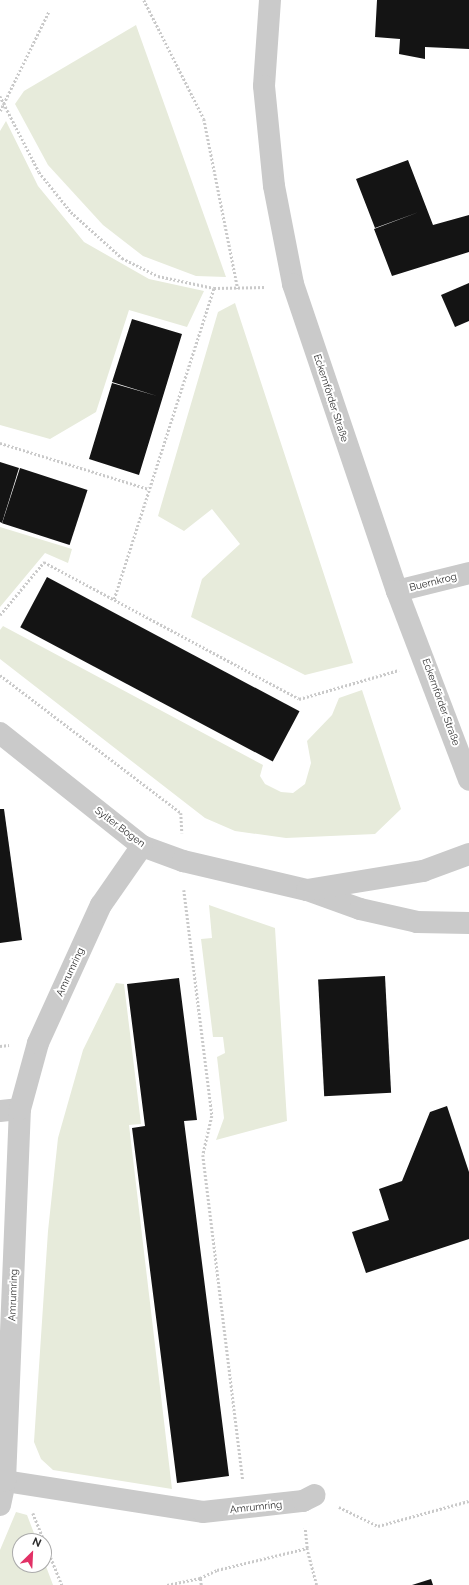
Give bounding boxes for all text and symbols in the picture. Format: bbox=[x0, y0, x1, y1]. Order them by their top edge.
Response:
street label: Eckernförder Straße bbox=[311, 352, 351, 444]
street label: Buernkrog bbox=[408, 570, 458, 594]
street label: Eckernförder Straße bbox=[420, 657, 462, 747]
street label: Sylter Bogen bbox=[93, 804, 147, 850]
street label: Amrumring bbox=[54, 946, 86, 998]
street label: Amrumring bbox=[6, 1269, 20, 1321]
street label: Amrumring bbox=[229, 1498, 283, 1516]
north arrow bbox=[12, 1533, 52, 1573]
text: N bbox=[30, 1535, 43, 1550]

